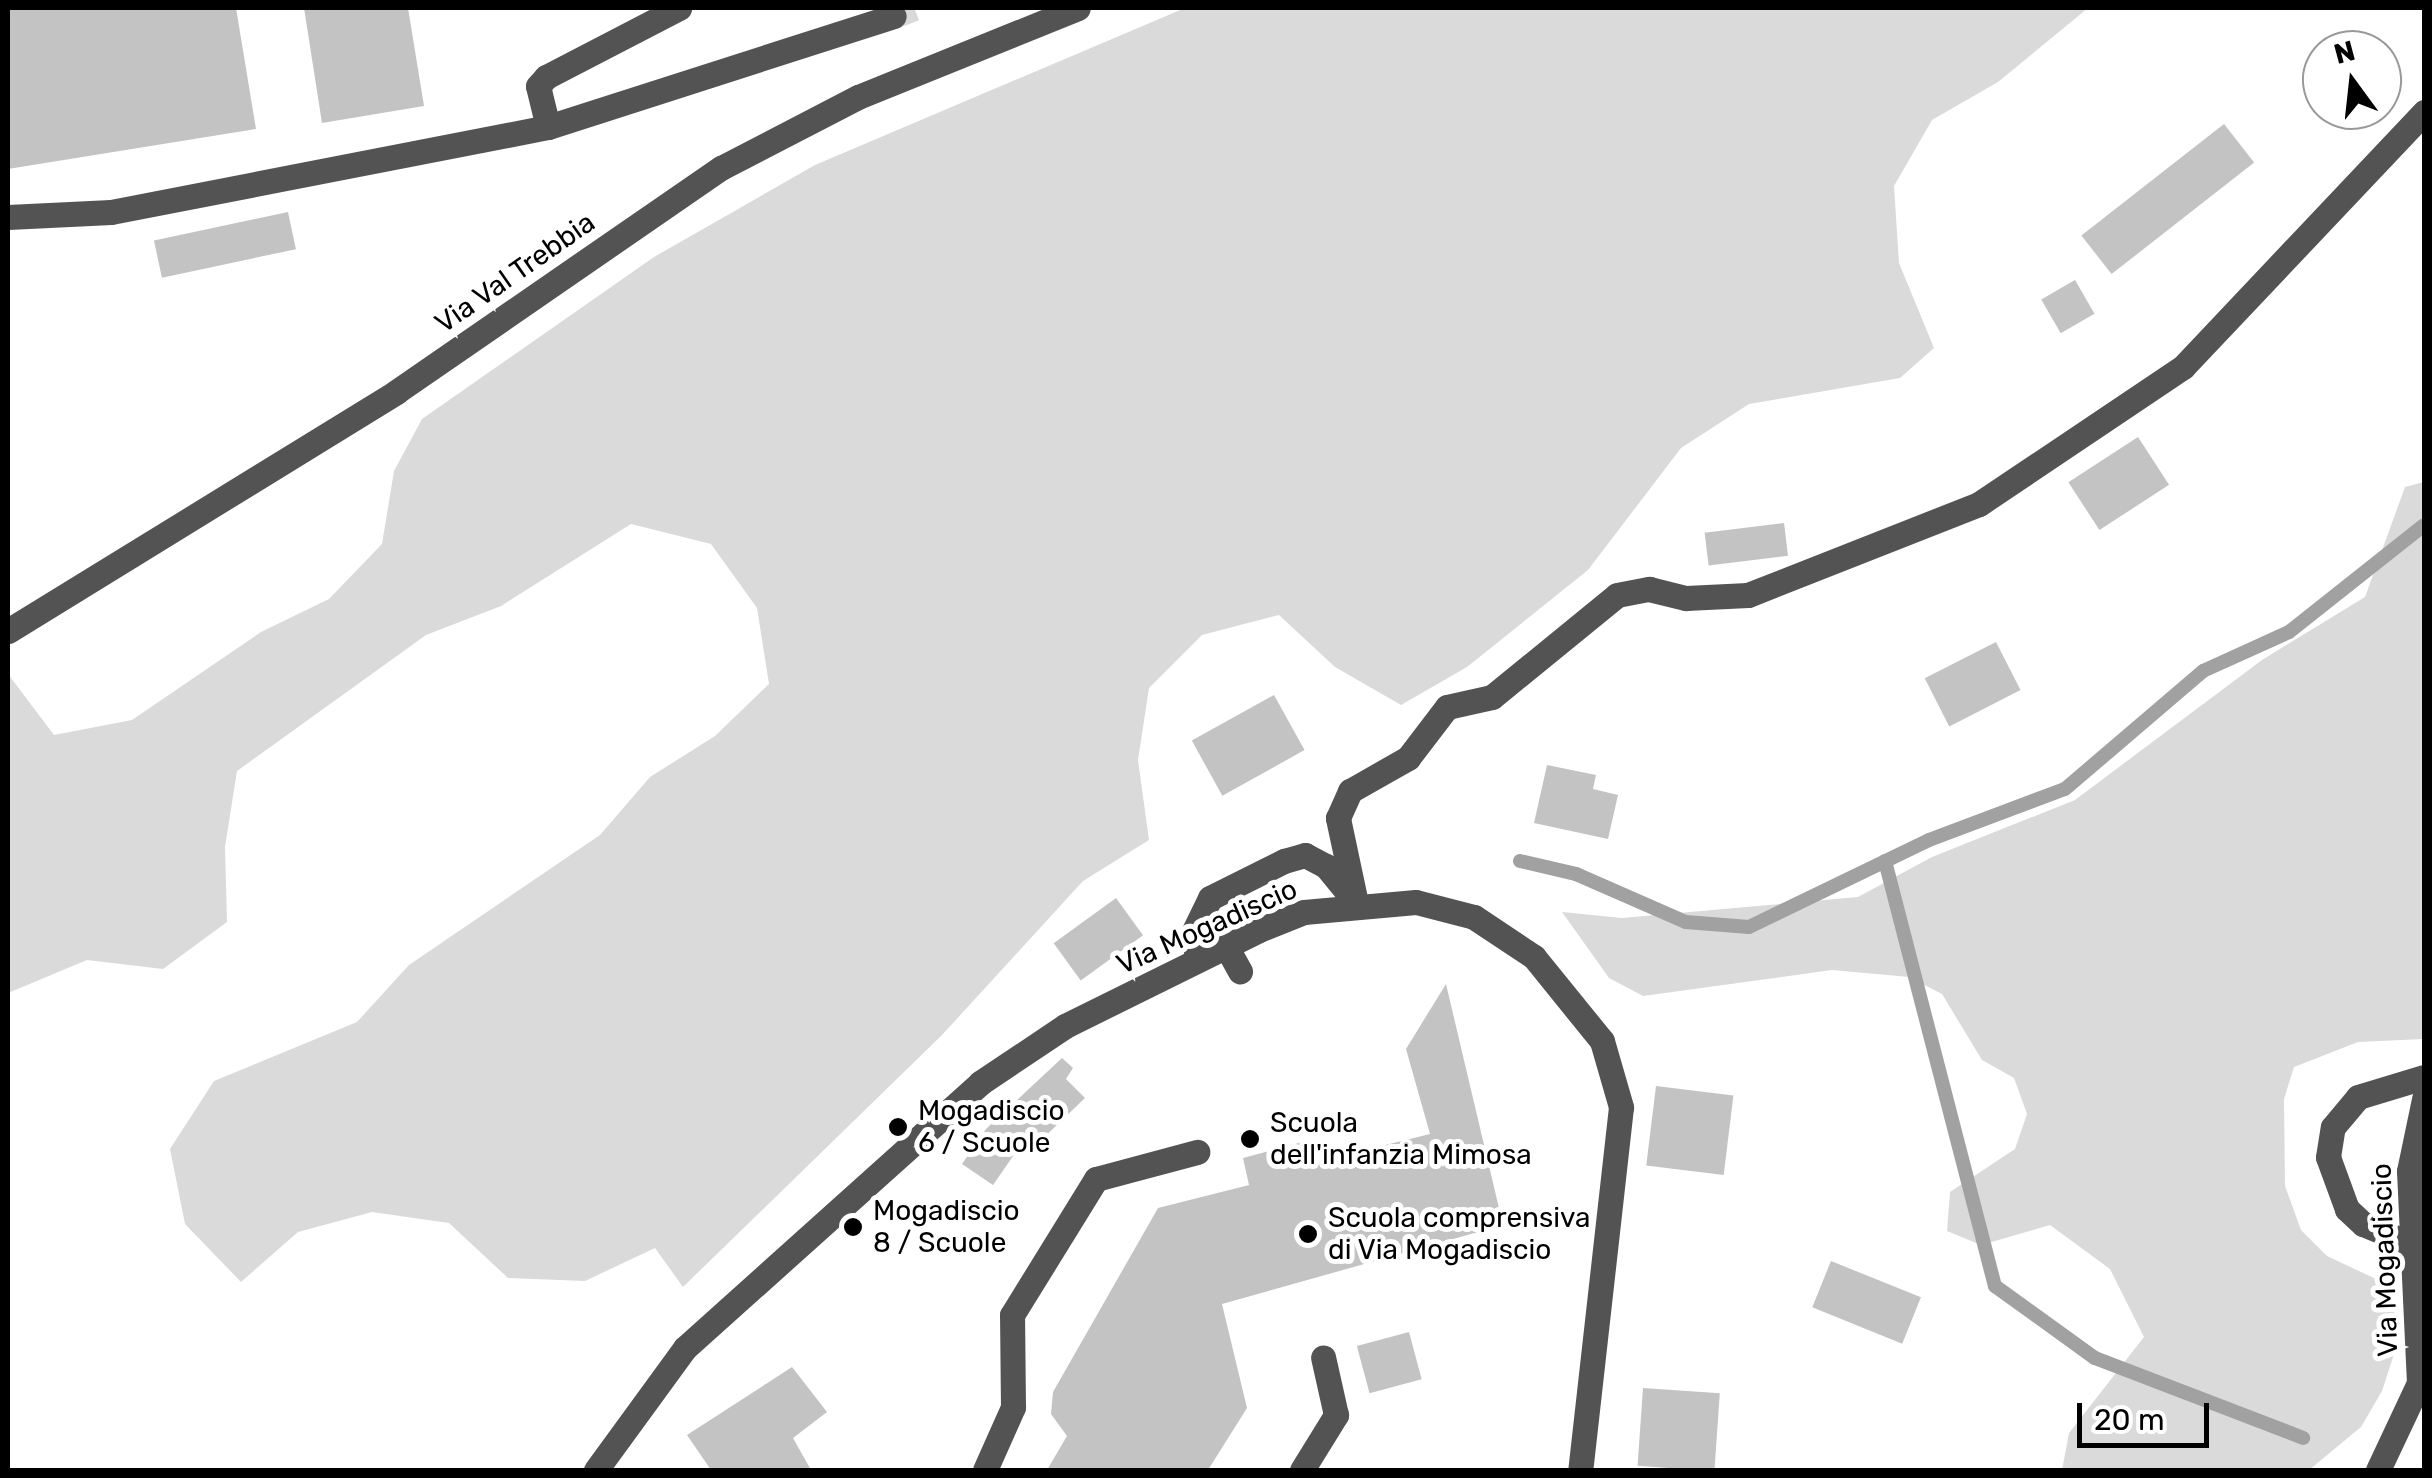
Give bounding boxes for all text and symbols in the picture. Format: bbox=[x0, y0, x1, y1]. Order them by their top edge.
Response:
north arrow bbox=[2302, 30, 2402, 130]
text: N bbox=[2331, 34, 2359, 71]
street label: Via Val Trebbia bbox=[428, 205, 602, 341]
street label: Via Mogadiscio bbox=[1112, 872, 1302, 982]
place label: Mogadiscio 6 / Scuole bbox=[918, 1094, 1064, 1160]
place label: Scuola dell'infanzia Mimosa bbox=[1270, 1106, 1532, 1172]
marker: Mogadiscio 6 / Scuole bbox=[887, 1116, 909, 1138]
marker: Scuola dell'infanzia Mimosa bbox=[1239, 1128, 1261, 1150]
street label: Via Mogadiscio bbox=[2365, 1163, 2405, 1357]
place label: Mogadiscio 8 / Scuole bbox=[873, 1194, 1019, 1260]
place label: Scuola comprensiva di Via Mogadiscio bbox=[1328, 1201, 1591, 1267]
marker: Mogadiscio 8 / Scuole bbox=[842, 1216, 864, 1238]
marker: Scuola comprensiva di Via Mogadiscio bbox=[1297, 1223, 1319, 1245]
scale bar bbox=[2082, 1383, 2214, 1445]
text: 20 m bbox=[2094, 1402, 2165, 1438]

